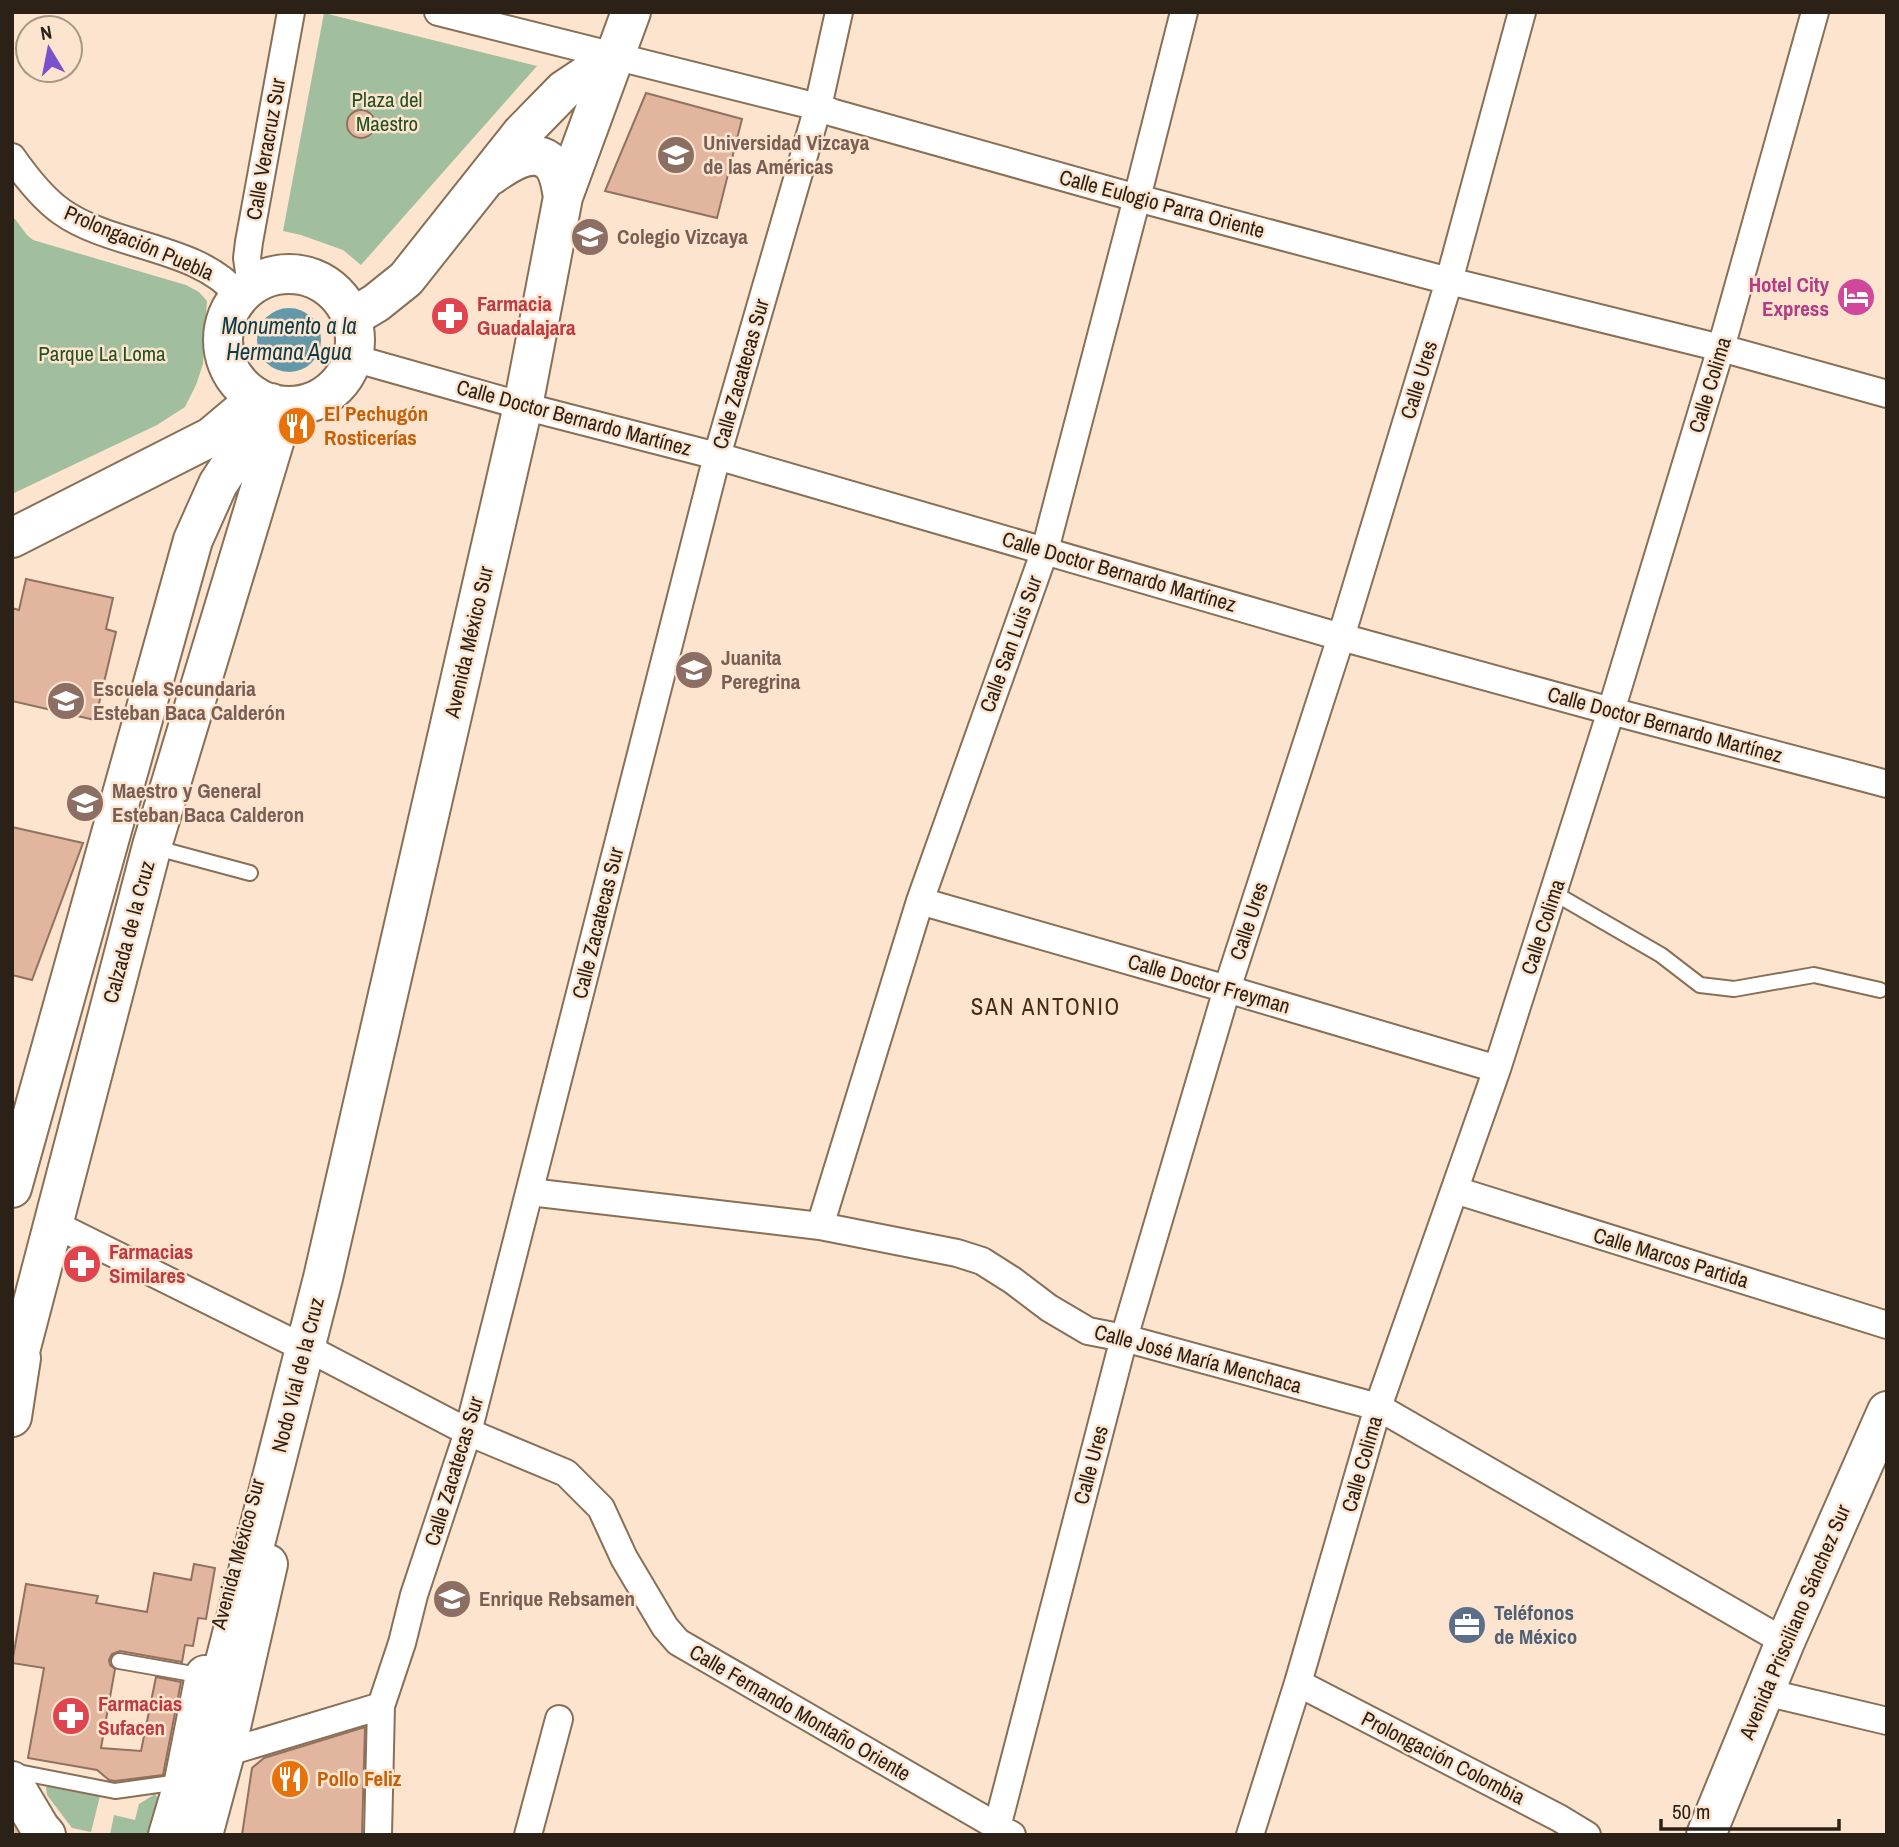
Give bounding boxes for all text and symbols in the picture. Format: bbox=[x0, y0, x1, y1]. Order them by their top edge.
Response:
north arrow bbox=[14, 14, 84, 84]
text: N bbox=[38, 18, 54, 46]
street label: Calle Veracruz Sur bbox=[239, 75, 292, 222]
park label: Plaza del Maestro bbox=[352, 85, 422, 138]
place label: Universidad Vizcaya de las Américas bbox=[703, 128, 870, 181]
school or university icon: Universidad Vizcaya de las Américas bbox=[655, 134, 697, 176]
street label: Calle Eulogio Parra Oriente bbox=[1056, 162, 1268, 245]
street label: Prolongación Puebla bbox=[60, 198, 219, 287]
school or university icon: Colegio Vizcaya bbox=[569, 216, 611, 258]
place label: Colegio Vizcaya bbox=[617, 222, 748, 251]
place label: Hotel City Express bbox=[1749, 270, 1829, 323]
hotel icon: Hotel City Express bbox=[1835, 276, 1877, 318]
place label: Farmacia Guadalajara bbox=[477, 289, 576, 342]
pharmacy icon: Farmacia Guadalajara bbox=[429, 295, 471, 337]
street label: Calle Zacatecas Sur bbox=[705, 295, 776, 452]
water label: Monumento a la Hermana Agua bbox=[221, 310, 357, 367]
street label: Calle Colima bbox=[1681, 333, 1738, 436]
street label: Calle Ures bbox=[1393, 337, 1444, 423]
park label: Parque La Loma bbox=[38, 339, 166, 368]
street label: Calle Doctor Bernardo Martínez bbox=[453, 372, 695, 463]
place label: El Pechugón Rosticerías bbox=[324, 399, 428, 452]
restaurant icon: El Pechugón Rosticerías bbox=[276, 405, 318, 447]
street label: Calle Doctor Bernardo Martínez bbox=[999, 524, 1240, 619]
street label: Avenida México Sur bbox=[437, 563, 500, 722]
street label: Calle San Luis Sur bbox=[972, 571, 1049, 716]
place label: Juanita Peregrina bbox=[721, 643, 801, 696]
school or university icon: Juanita Peregrina bbox=[673, 649, 715, 691]
place label: Escuela Secundaria Esteban Baca Calderón bbox=[93, 674, 285, 727]
street label: Calle Doctor Bernardo Martínez bbox=[1544, 679, 1786, 770]
school or university icon: Escuela Secundaria Esteban Baca Calderón bbox=[45, 680, 87, 722]
place label: Maestro y General Esteban Baca Calderon bbox=[112, 776, 304, 829]
school or university icon: Maestro y General Esteban Baca Calderon bbox=[64, 782, 106, 824]
street label: Calle Zacatecas Sur bbox=[565, 844, 630, 1002]
street label: Calzada de la Cruz bbox=[96, 857, 162, 1006]
street label: Calle Colima bbox=[1514, 875, 1572, 978]
street label: Calle Ures bbox=[1222, 878, 1275, 964]
street label: Calle Doctor Freyman bbox=[1125, 947, 1294, 1021]
district label: SAN ANTONIO bbox=[971, 991, 1121, 1022]
street label: Calle Marcos Partida bbox=[1590, 1220, 1753, 1295]
place label: Farmacias Similares bbox=[109, 1237, 193, 1290]
pharmacy icon: Farmacias Similares bbox=[61, 1243, 103, 1285]
street label: Nodo Vial de la Cruz bbox=[264, 1294, 331, 1455]
street label: Calle José María Menchaca bbox=[1091, 1317, 1305, 1400]
street label: Calle Zacatecas Sur bbox=[417, 1392, 490, 1549]
street label: Calle Colima bbox=[1334, 1412, 1389, 1515]
street label: Calle Ures bbox=[1066, 1422, 1115, 1507]
street label: Avenida México Sur bbox=[203, 1475, 272, 1633]
street label: Avenida Prisciliano Sánchez Sur bbox=[1731, 1500, 1857, 1745]
school or university icon: Enrique Rebsamen bbox=[431, 1578, 473, 1620]
place label: Enrique Rebsamen bbox=[479, 1584, 635, 1613]
place label: Teléfonos de México bbox=[1494, 1598, 1577, 1651]
office icon: Teléfonos de México bbox=[1446, 1604, 1488, 1646]
street label: Calle Fernando Montaño Oriente bbox=[684, 1637, 916, 1788]
place label: Farmacias Sufacen bbox=[98, 1689, 182, 1742]
pharmacy icon: Farmacias Sufacen bbox=[50, 1695, 92, 1737]
street label: Prolongación Colombia bbox=[1356, 1704, 1530, 1812]
restaurant icon: Pollo Feliz bbox=[269, 1758, 311, 1800]
place label: Pollo Feliz bbox=[317, 1764, 402, 1793]
scale bar bbox=[1661, 1787, 1840, 1831]
text: 50 m bbox=[1672, 1797, 1710, 1826]

